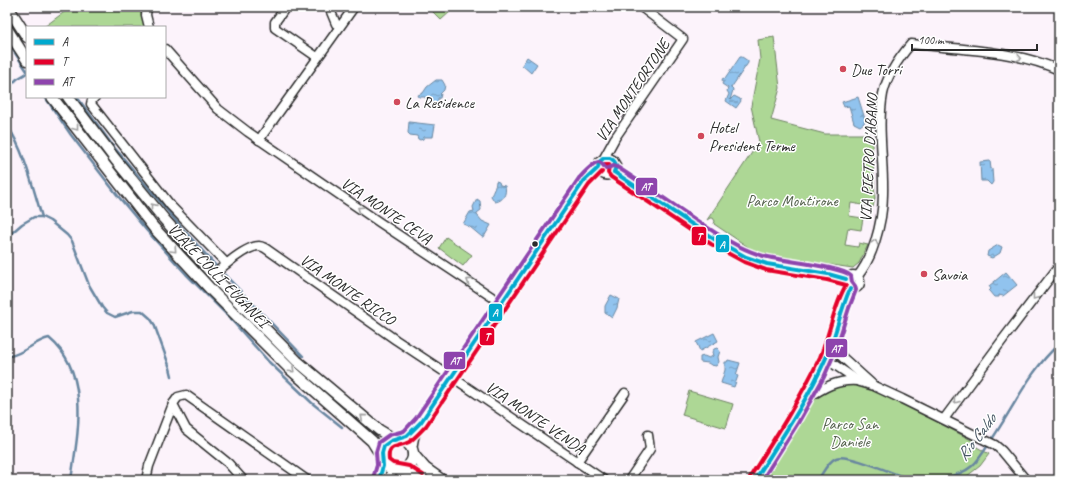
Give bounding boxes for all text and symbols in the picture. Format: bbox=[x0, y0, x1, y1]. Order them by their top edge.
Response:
legend bbox=[26, 26, 166, 98]
scale bar bbox=[912, 26, 1037, 52]
text: 100 m bbox=[918, 32, 945, 48]
text: A bbox=[62, 34, 69, 50]
street label: VIA MONTEORTONE bbox=[591, 34, 676, 145]
one-way arrow bbox=[1016, 53, 1022, 61]
text: T bbox=[62, 54, 70, 70]
place label: Due Torri bbox=[851, 60, 903, 80]
marker: Due Torri bbox=[838, 64, 848, 74]
text: AT bbox=[62, 74, 75, 90]
street label: VIA PIETRO D'ABANO bbox=[856, 92, 882, 222]
place label: La Residence bbox=[405, 93, 476, 113]
marker: La Residence bbox=[392, 97, 402, 107]
place label: Hotel President Terme bbox=[709, 118, 796, 156]
one-way arrow bbox=[71, 124, 78, 131]
marker: Hotel President Terme bbox=[696, 131, 706, 141]
street label: VIA MONTE CEVA bbox=[337, 173, 436, 249]
line badge: AT bbox=[635, 177, 658, 196]
text: AT bbox=[641, 179, 654, 193]
park label: Parco Montirone bbox=[746, 191, 839, 211]
one-way arrow bbox=[151, 203, 158, 210]
one-way arrow bbox=[357, 206, 364, 214]
street label: VIALE COLLI EUGANEI bbox=[163, 219, 276, 335]
line badge: T bbox=[691, 226, 707, 246]
text: T bbox=[696, 229, 704, 243]
line badge: A bbox=[715, 234, 730, 253]
text: A bbox=[719, 237, 726, 251]
unlabelled marker bbox=[530, 239, 540, 249]
one-way arrow bbox=[870, 239, 879, 246]
one-way arrow bbox=[170, 245, 177, 253]
street label: VIA MONTE RICCO bbox=[296, 250, 400, 331]
place label: Savoia bbox=[932, 265, 968, 285]
marker: Savoia bbox=[919, 269, 929, 279]
one-way arrow bbox=[466, 279, 473, 286]
one-way arrow bbox=[1033, 293, 1040, 300]
line badge: A bbox=[488, 303, 503, 322]
text: A bbox=[492, 305, 499, 319]
line badge: T bbox=[479, 327, 495, 346]
text: T bbox=[484, 329, 492, 343]
line badge: AT bbox=[825, 338, 848, 358]
text: AT bbox=[831, 341, 844, 355]
line badge: AT bbox=[443, 351, 466, 370]
text: AT bbox=[450, 353, 463, 367]
one-way arrow bbox=[287, 365, 294, 372]
street label: VIA MONTE VENDA bbox=[482, 377, 590, 459]
one-way arrow bbox=[954, 396, 961, 403]
water label: Rio Caldo bbox=[952, 407, 1003, 465]
one-way arrow bbox=[360, 414, 367, 421]
park label: Parco San Daniele bbox=[822, 414, 879, 452]

